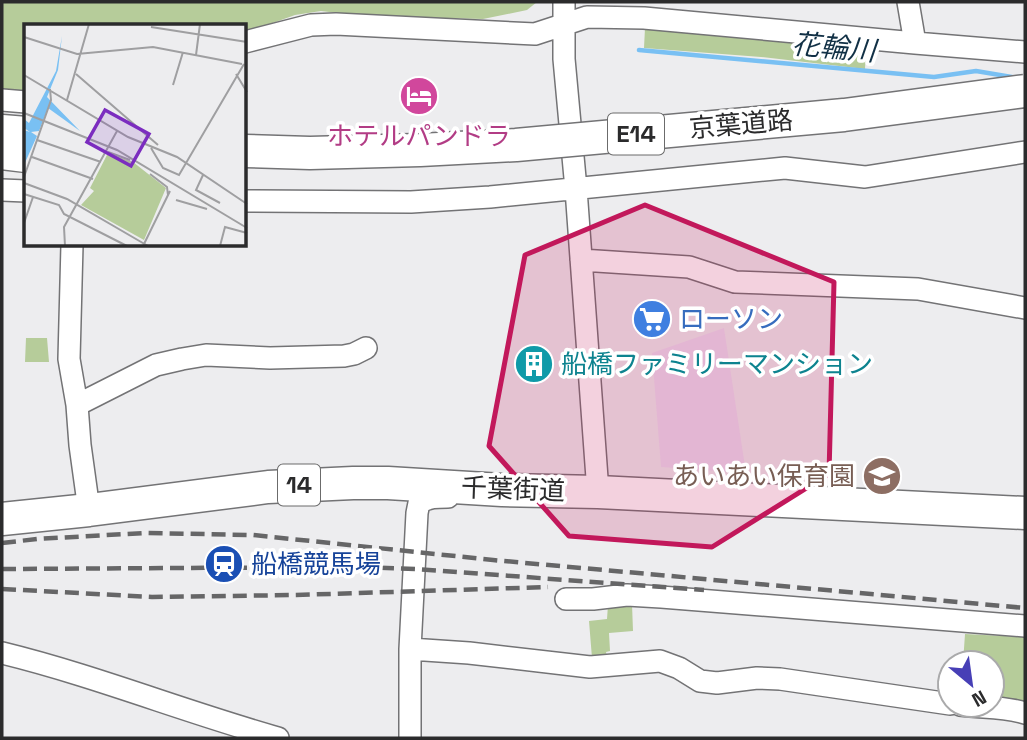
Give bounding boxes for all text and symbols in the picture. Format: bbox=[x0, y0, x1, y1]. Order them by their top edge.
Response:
inset map bbox=[24, 24, 247, 247]
water label: 花輪川 bbox=[791, 25, 880, 69]
hotel icon: ホテルパンドラ bbox=[398, 75, 440, 117]
street label: 京葉道路 bbox=[688, 103, 794, 145]
road number: E14 bbox=[608, 114, 664, 154]
place label: ホテルパンドラ bbox=[327, 119, 511, 153]
supermarket icon: ローソン bbox=[631, 298, 673, 340]
place label: ローソン bbox=[679, 302, 783, 336]
building icon: 船橋ファミリーマンション bbox=[513, 343, 555, 385]
place label: 船橋ファミリーマンション bbox=[561, 347, 873, 381]
school or university icon: あいあい保育園 bbox=[861, 455, 903, 497]
place label: あいあい保育園 bbox=[673, 459, 855, 493]
road number: 14 bbox=[278, 464, 320, 506]
street label: 千葉街道 bbox=[460, 470, 566, 508]
station icon: 船橋競馬場 bbox=[203, 543, 245, 585]
place label: 船橋競馬場 bbox=[251, 547, 381, 581]
north arrow bbox=[936, 649, 1006, 719]
text: N bbox=[967, 684, 991, 712]

